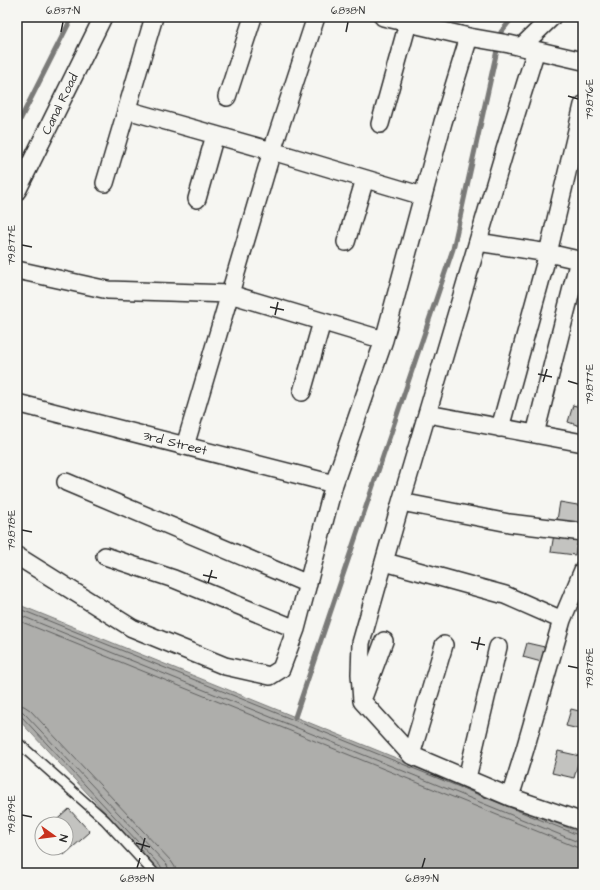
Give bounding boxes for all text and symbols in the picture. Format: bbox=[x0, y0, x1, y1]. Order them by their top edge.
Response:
text: 6.837°N bbox=[46, 4, 80, 18]
text: 6.838°N bbox=[331, 4, 365, 18]
street label: Canal Road bbox=[37, 70, 83, 138]
text: 79.876°E bbox=[583, 79, 597, 119]
text: 79.877°E bbox=[5, 225, 19, 265]
text: 79.877°E bbox=[583, 364, 597, 404]
street label: 3rd Street bbox=[141, 426, 210, 460]
text: 79.878°E bbox=[5, 510, 19, 550]
text: 79.878°E bbox=[583, 648, 597, 688]
text: 79.879°E bbox=[5, 795, 19, 835]
north arrow bbox=[34, 816, 74, 856]
text: N bbox=[55, 833, 71, 844]
text: 6.838°N bbox=[120, 872, 154, 886]
text: 6.839°N bbox=[405, 872, 439, 886]

